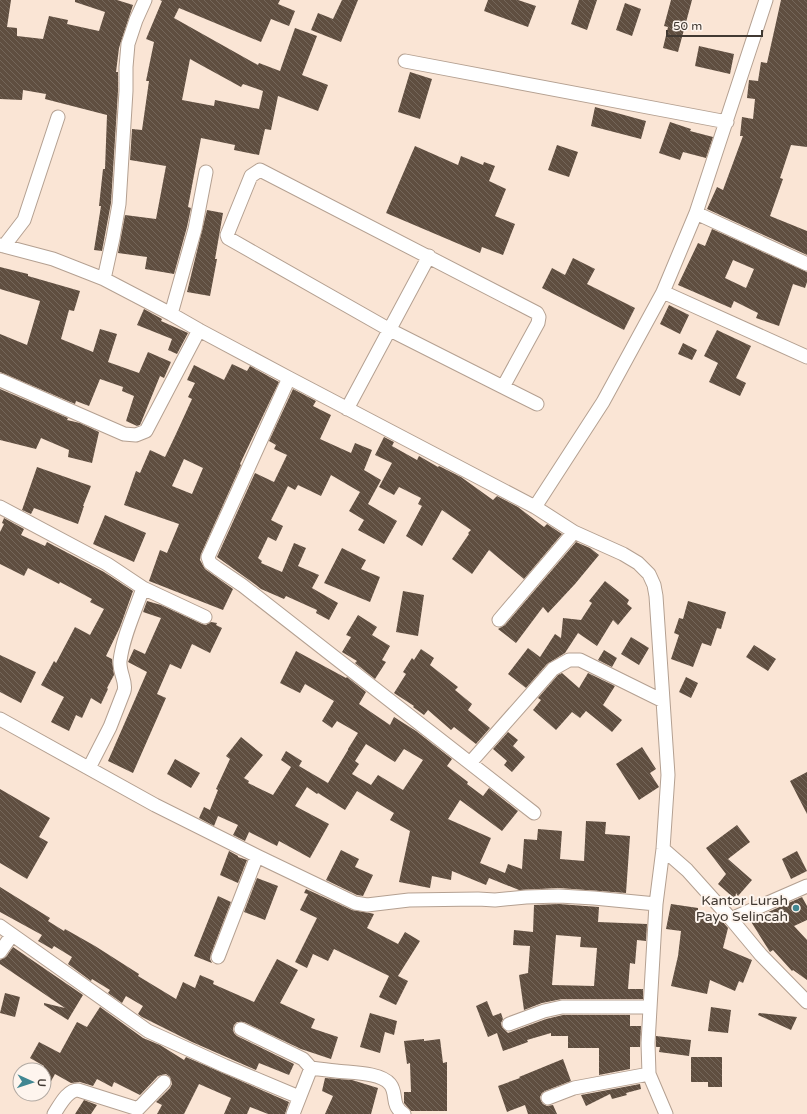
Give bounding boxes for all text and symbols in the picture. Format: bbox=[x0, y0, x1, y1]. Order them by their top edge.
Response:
scale bar bbox=[667, 12, 762, 38]
text: 50 m bbox=[673, 19, 702, 33]
place label: Kantor Lurah Payo Selincah bbox=[696, 892, 788, 925]
marker: Kantor Lurah Payo Selincah bbox=[791, 903, 801, 913]
north arrow bbox=[12, 1062, 52, 1102]
text: U bbox=[35, 1078, 48, 1087]

